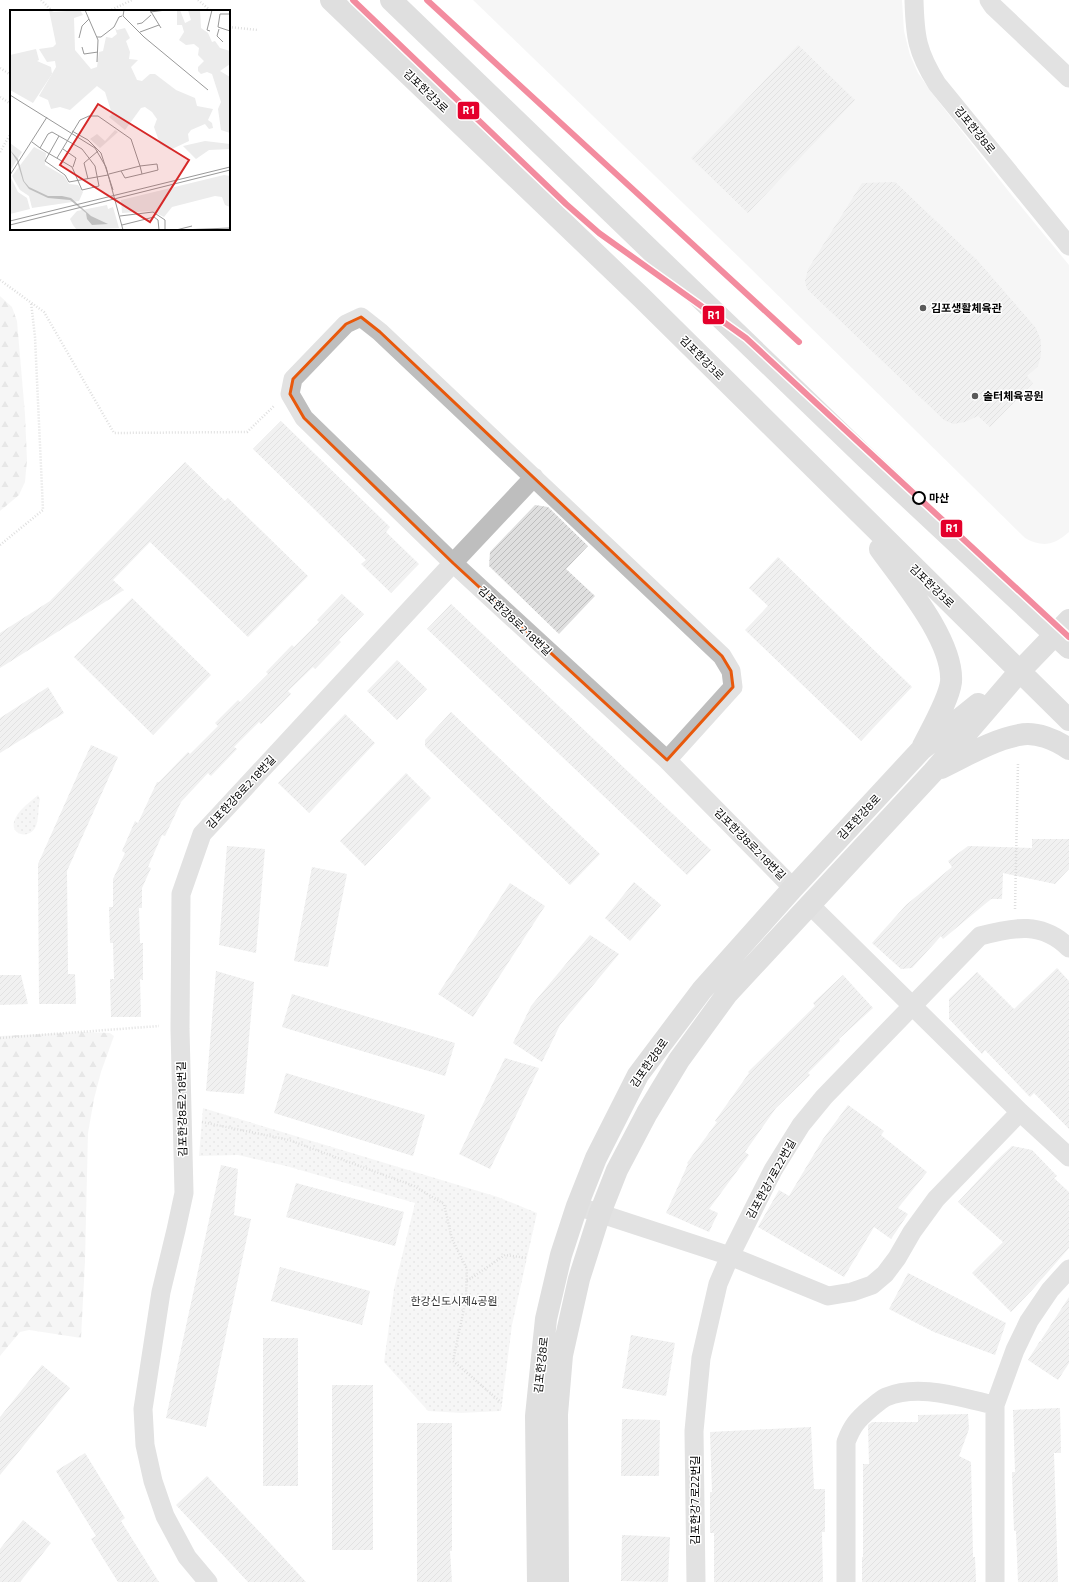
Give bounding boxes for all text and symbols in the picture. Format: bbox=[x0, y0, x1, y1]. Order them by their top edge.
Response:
inset map bbox=[10, 10, 230, 230]
street label: 김포한강3로 bbox=[400, 66, 452, 116]
line badge: R1 bbox=[457, 101, 480, 120]
text: R1 bbox=[463, 102, 475, 118]
street label: 김포한강8로 bbox=[951, 103, 999, 157]
place label: 김포생활체육관 bbox=[931, 300, 1002, 316]
marker: 김포생활체육관 bbox=[918, 303, 928, 313]
line badge: R1 bbox=[702, 305, 725, 325]
text: R1 bbox=[708, 307, 720, 323]
street label: 김포한강3로 bbox=[676, 332, 728, 384]
place label: 솔터체육공원 bbox=[983, 388, 1044, 404]
marker: 솔터체육공원 bbox=[970, 391, 980, 401]
place label: 마산 bbox=[929, 490, 949, 506]
marker: 마산 bbox=[912, 491, 926, 505]
line badge: R1 bbox=[940, 519, 963, 538]
text: R1 bbox=[946, 520, 958, 536]
street label: 김포한강3로 bbox=[906, 561, 958, 611]
street label: 김포한강8로218번길 bbox=[475, 583, 555, 659]
street label: 김포한강8로218번길 bbox=[203, 752, 279, 832]
street label: 김포한강8로 bbox=[834, 791, 884, 843]
street label: 김포한강8로218번길 bbox=[711, 805, 789, 883]
street label: 김포한강8로 bbox=[626, 1035, 672, 1091]
street label: 김포한강8로218번길 bbox=[173, 1061, 191, 1157]
street label: 김포한강7로22번길 bbox=[742, 1136, 800, 1222]
park label: 한강신도시제4공원 bbox=[410, 1293, 498, 1309]
street label: 김포한강8로 bbox=[530, 1336, 552, 1394]
street label: 김포한강7로22번길 bbox=[687, 1455, 703, 1545]

